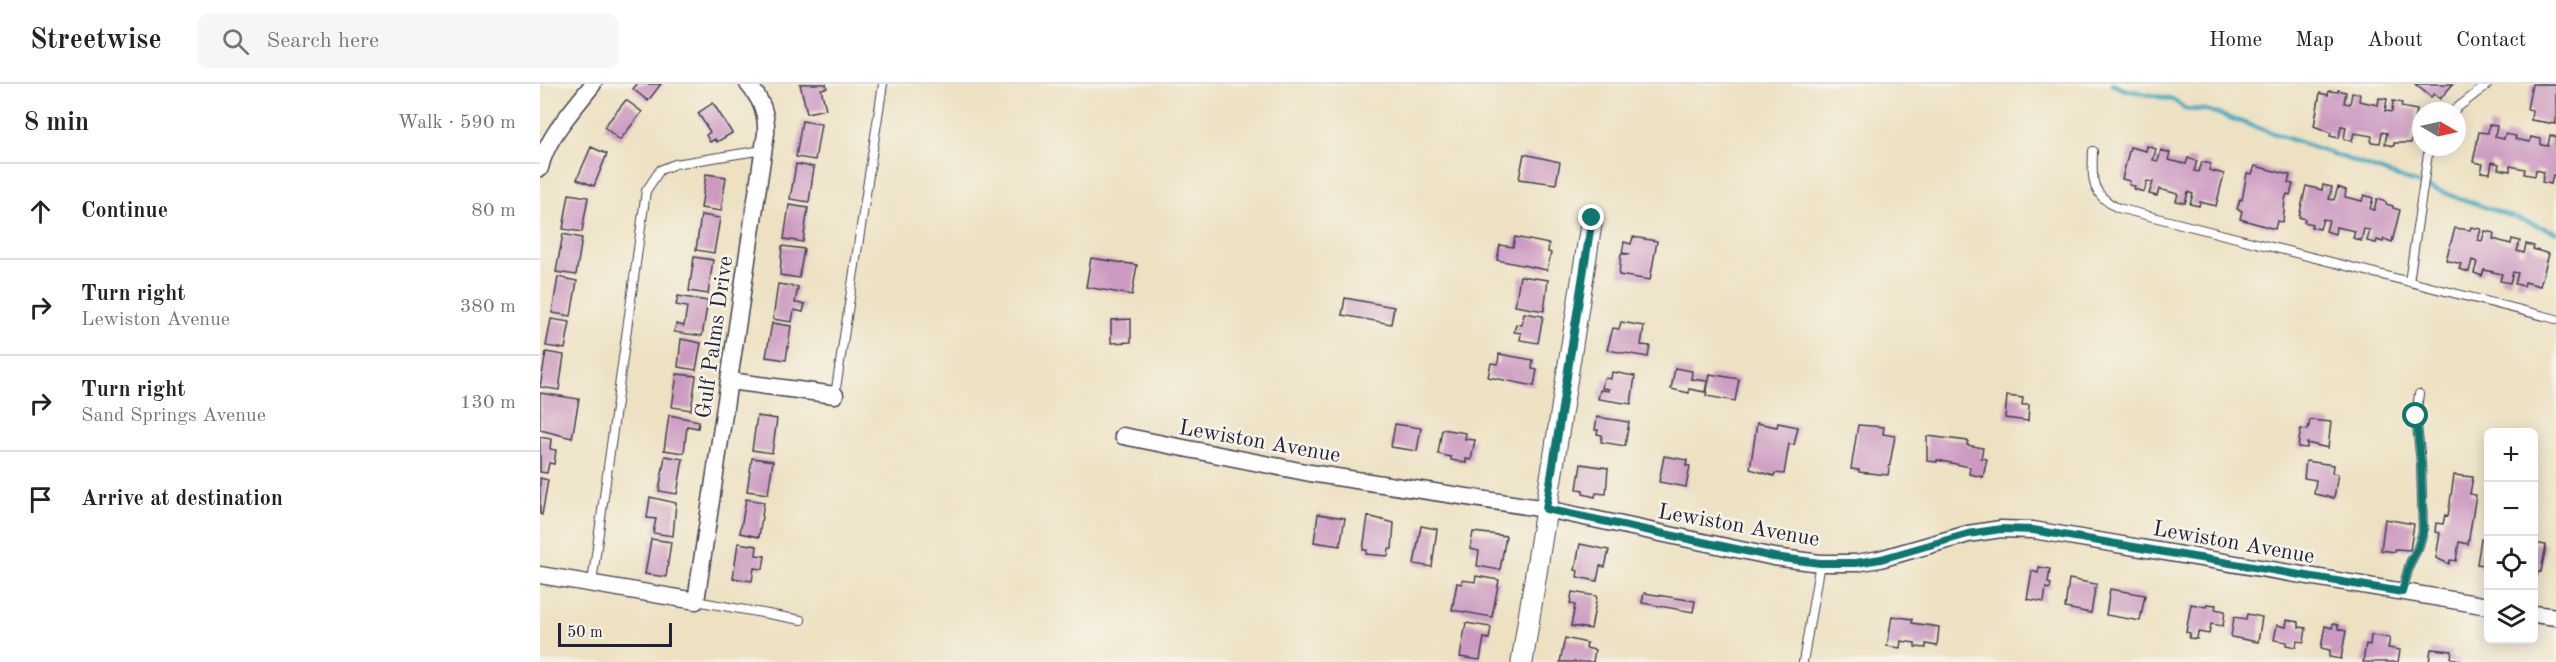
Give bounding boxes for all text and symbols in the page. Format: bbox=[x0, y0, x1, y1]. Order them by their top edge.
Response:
search box bbox=[198, 14, 618, 68]
icon: search bbox=[219, 25, 252, 58]
text: Streetwise bbox=[30, 27, 162, 55]
text: Search here bbox=[267, 30, 379, 52]
text: Home bbox=[2209, 30, 2262, 51]
text: Map bbox=[2295, 30, 2334, 51]
text: About bbox=[2367, 30, 2423, 51]
text: Contact bbox=[2456, 30, 2526, 51]
north arrow bbox=[2412, 102, 2466, 156]
text: 8 min bbox=[24, 110, 89, 136]
text: Walk · 590 m bbox=[397, 113, 516, 133]
icon: ahead bbox=[24, 195, 57, 228]
text: Continue bbox=[81, 200, 168, 222]
text: 80 m bbox=[471, 201, 516, 221]
route end bbox=[1578, 204, 1604, 230]
street label: Gulf Palms Drive bbox=[693, 255, 737, 420]
text: Turn right bbox=[81, 283, 185, 305]
icon: right bbox=[24, 291, 57, 324]
text: 380 m bbox=[460, 297, 516, 317]
text: Lewiston Avenue bbox=[81, 310, 230, 330]
text: Turn right bbox=[81, 379, 185, 401]
icon: right bbox=[24, 387, 57, 420]
text: 130 m bbox=[460, 393, 516, 413]
route start bbox=[2402, 402, 2428, 428]
text: Sand Springs Avenue bbox=[81, 406, 266, 426]
street label: Lewiston Avenue bbox=[1177, 417, 1342, 467]
map controls bbox=[2484, 428, 2538, 644]
button: + bbox=[2484, 428, 2538, 482]
button: − bbox=[2484, 482, 2538, 536]
icon: arrive bbox=[24, 483, 57, 516]
text: Arrive at destination bbox=[81, 488, 283, 510]
street label: Lewiston Avenue bbox=[1656, 501, 1821, 551]
street label: Lewiston Avenue bbox=[2151, 518, 2316, 568]
button: locate bbox=[2484, 536, 2538, 590]
button: layers bbox=[2484, 590, 2538, 644]
scale bar bbox=[558, 620, 672, 648]
text: 50 m bbox=[567, 625, 603, 641]

